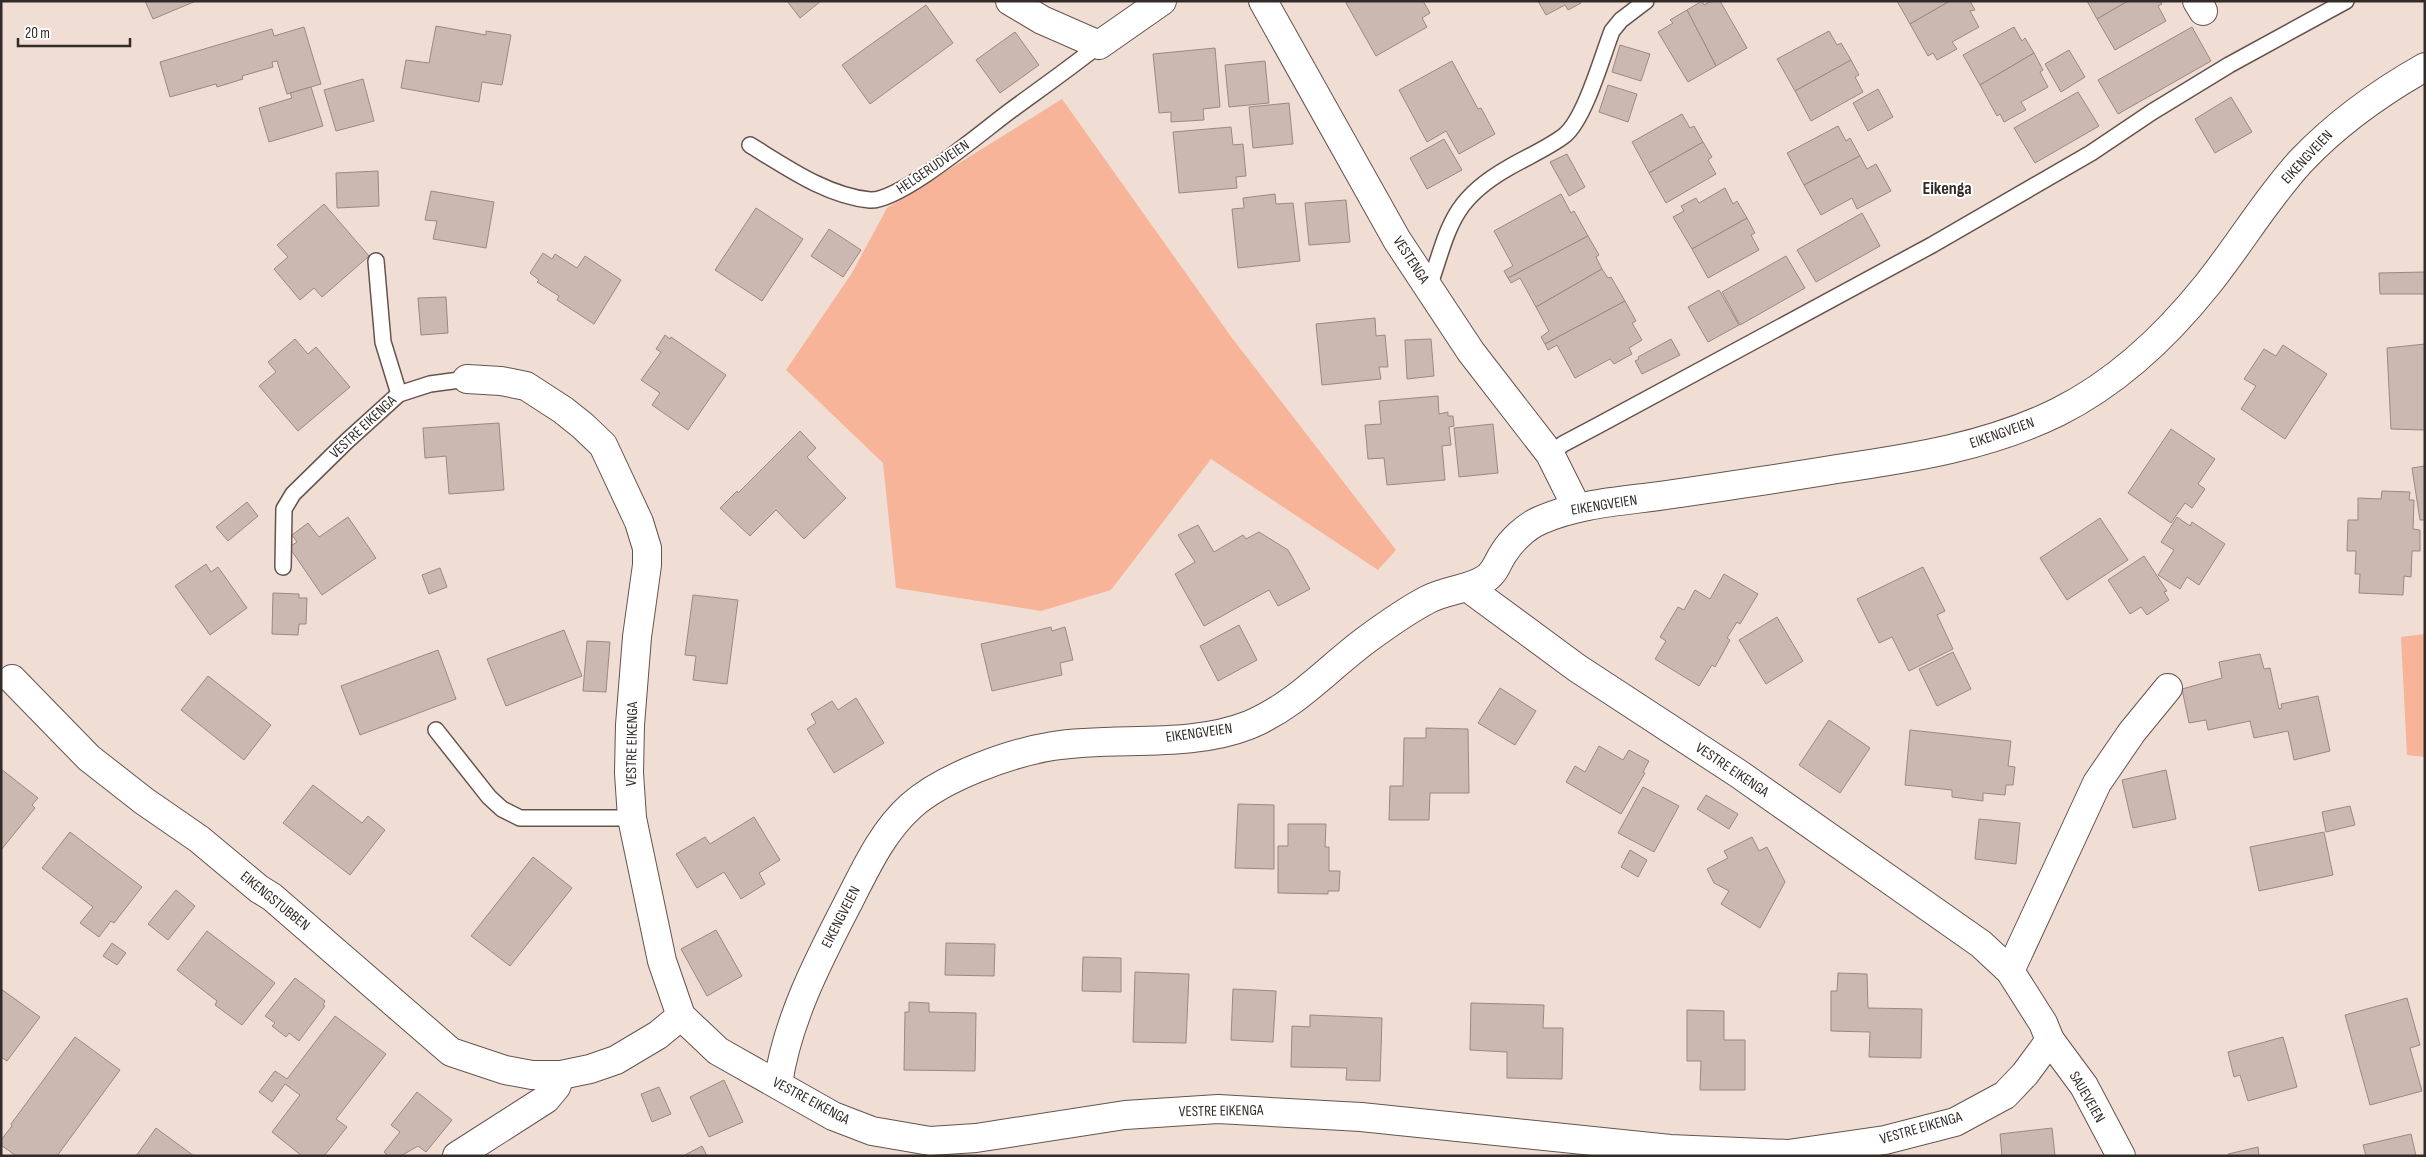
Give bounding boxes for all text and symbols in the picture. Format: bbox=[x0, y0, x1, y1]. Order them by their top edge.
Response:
scale bar bbox=[18, 15, 130, 47]
text: 20 m bbox=[25, 24, 50, 43]
street label: EIKENGVEIEN bbox=[2277, 126, 2337, 188]
street label: HELGERUDVEIEN bbox=[893, 136, 973, 198]
district label: Eikenga bbox=[1922, 178, 1972, 199]
street label: VESTENGA bbox=[1389, 233, 1434, 288]
street label: VESTRE EIKENGA bbox=[326, 391, 401, 463]
street label: EIKENGVEIEN bbox=[1967, 413, 2037, 453]
street label: EIKENGVEIEN bbox=[1569, 490, 1639, 520]
street label: VESTRE EIKENGA bbox=[622, 701, 642, 786]
street label: EIKENGVEIEN bbox=[1165, 719, 1233, 747]
street label: VESTRE EIKENGA bbox=[1692, 738, 1773, 802]
street label: EIKENGSTUBBEN bbox=[236, 867, 314, 935]
street label: EIKENGVEIEN bbox=[817, 883, 865, 951]
street label: SAUEVEIEN bbox=[2065, 1068, 2109, 1126]
street label: VESTRE EIKENGA bbox=[769, 1073, 853, 1130]
street label: VESTRE EIKENGA bbox=[1179, 1101, 1264, 1121]
street label: VESTRE EIKENGA bbox=[1878, 1107, 1965, 1149]

